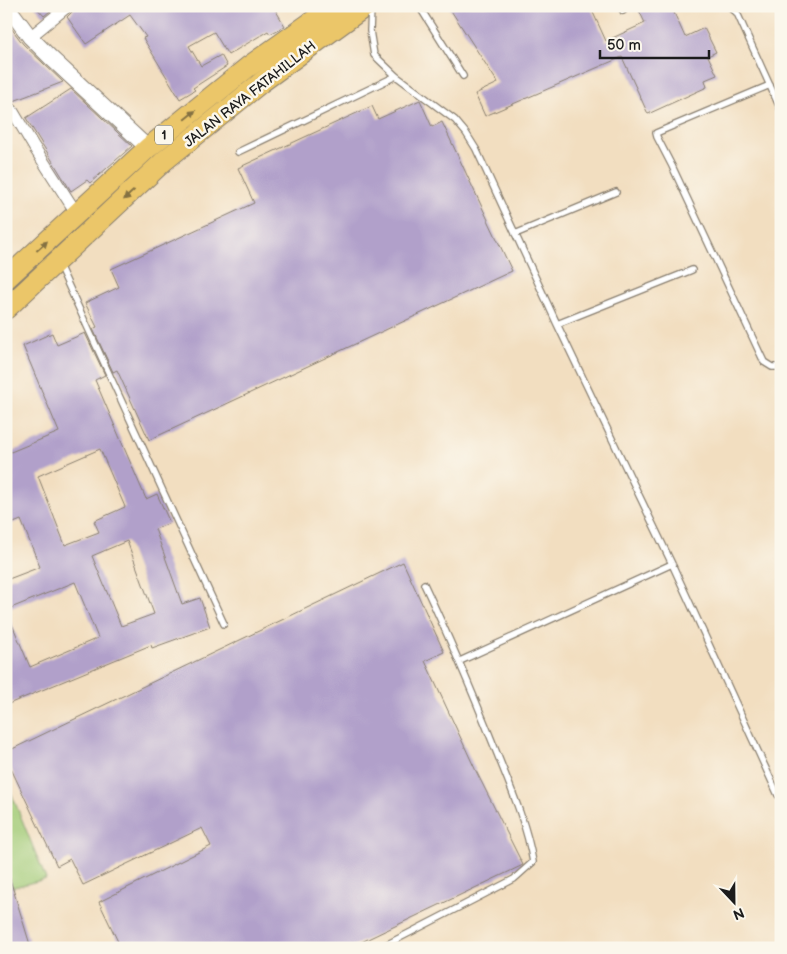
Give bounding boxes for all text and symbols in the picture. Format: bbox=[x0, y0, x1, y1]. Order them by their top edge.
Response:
scale bar bbox=[600, 28, 708, 60]
text: 50 m bbox=[607, 36, 641, 55]
street label: JALAN RAYA FATAHILLAH bbox=[181, 37, 319, 151]
one-way arrow bbox=[183, 109, 196, 120]
road number: 1 bbox=[155, 126, 173, 144]
one-way arrow bbox=[123, 189, 135, 201]
one-way arrow bbox=[36, 240, 48, 252]
north arrow bbox=[710, 876, 760, 926]
text: N bbox=[731, 904, 747, 923]

